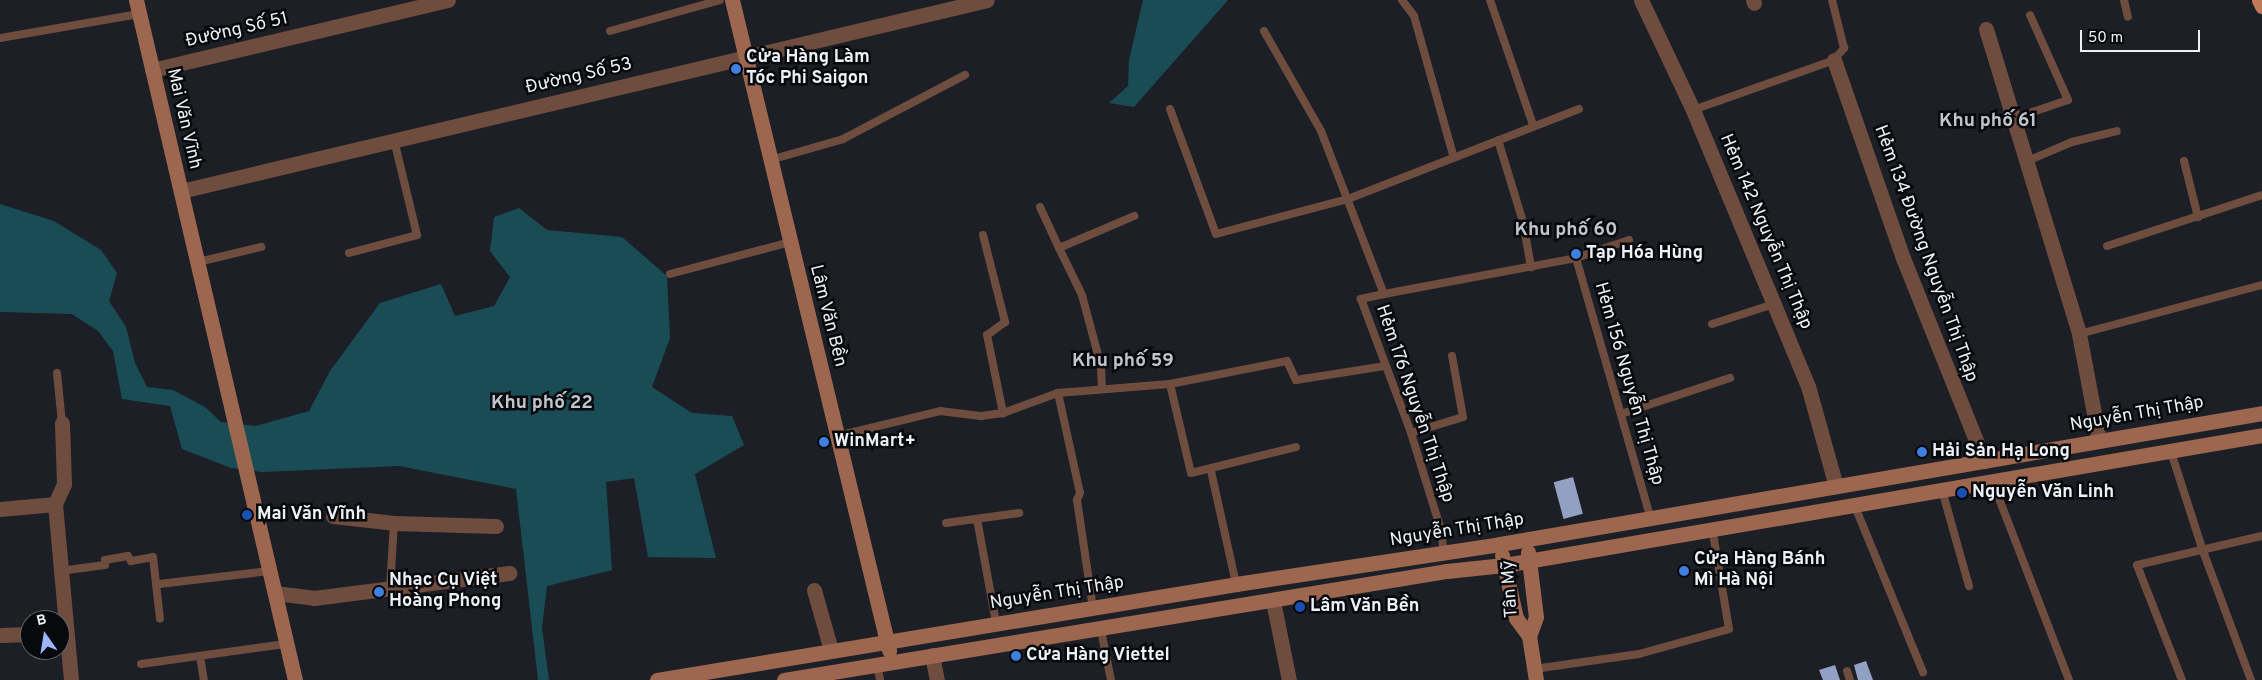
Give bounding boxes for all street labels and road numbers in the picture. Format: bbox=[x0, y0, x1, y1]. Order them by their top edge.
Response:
street label: Đường Số 51 bbox=[184, 9, 290, 53]
street label: Đường Số 53 bbox=[524, 54, 634, 100]
street label: Mai Văn Vĩnh bbox=[161, 66, 205, 172]
street label: Hẻm 134 Đường Nguyễn Thị Thập bbox=[1868, 122, 1982, 386]
street label: Hẻm 142 Nguyễn Thị Thập bbox=[1714, 130, 1816, 334]
street label: Lâm Văn Bền bbox=[804, 262, 850, 370]
street label: Hẻm 156 Nguyễn Thị Thập bbox=[1588, 279, 1668, 489]
street label: Hẻm 176 Nguyễn Thị Thập bbox=[1370, 302, 1458, 506]
street label: Nguyễn Thị Thập bbox=[2068, 392, 2206, 438]
street label: Nguyễn Thị Thập bbox=[1388, 510, 1526, 552]
street label: Tân Mỹ bbox=[1498, 560, 1524, 618]
street label: Nguyễn Thị Thập bbox=[988, 573, 1126, 615]

